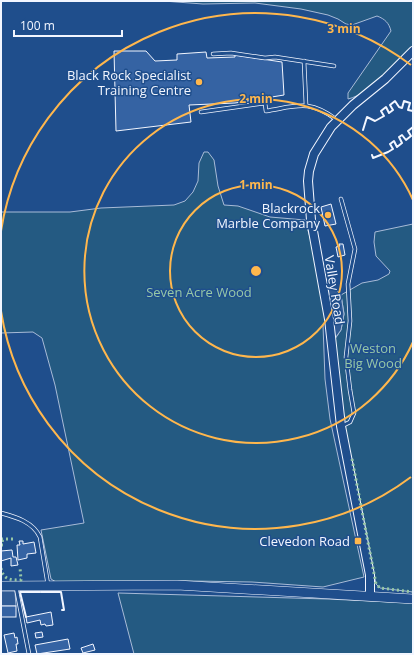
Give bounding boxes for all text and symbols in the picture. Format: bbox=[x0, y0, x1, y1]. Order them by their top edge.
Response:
scale bar bbox=[14, 12, 122, 38]
text: 100 m bbox=[20, 17, 55, 34]
text: 3 min bbox=[327, 20, 361, 37]
place label: Black Rock Specialist Training Centre bbox=[67, 66, 191, 99]
marker: Black Rock Specialist Training Centre bbox=[194, 77, 204, 87]
text: 2 min bbox=[239, 90, 273, 107]
text: 1 min bbox=[239, 176, 273, 193]
place label: Blackrock Marble Company bbox=[216, 199, 320, 232]
marker: Blackrock Marble Company bbox=[323, 210, 333, 220]
street label: Valley Road bbox=[321, 254, 349, 326]
centre of rings bbox=[249, 264, 263, 278]
park label: Seven Acre Wood bbox=[146, 283, 252, 301]
park label: Weston Big Wood bbox=[344, 339, 402, 372]
place label: Clevedon Road bbox=[259, 532, 350, 550]
marker: Clevedon Road bbox=[353, 536, 363, 546]

